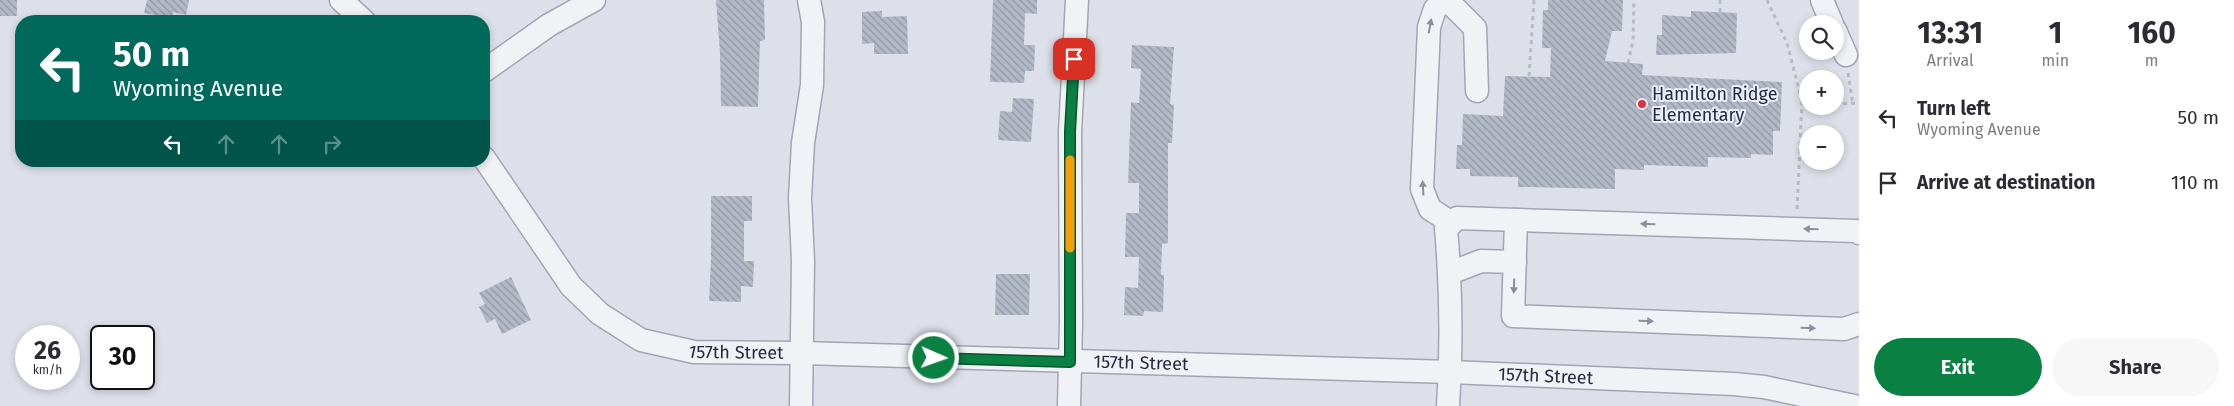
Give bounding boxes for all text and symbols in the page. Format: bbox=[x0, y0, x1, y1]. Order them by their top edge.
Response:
map controls bbox=[1799, 15, 1844, 170]
button: search bbox=[1799, 15, 1844, 60]
text: 13:31 bbox=[1917, 15, 1983, 51]
text: 1 bbox=[2048, 15, 2062, 51]
text: 160 bbox=[2127, 15, 2176, 51]
one-way arrow bbox=[1426, 17, 1434, 33]
text: 50 m bbox=[113, 33, 190, 75]
icon: left bbox=[30, 35, 95, 100]
pin bbox=[1053, 38, 1095, 80]
icon: arrive bbox=[1060, 45, 1088, 73]
text: Arrival bbox=[1927, 51, 1974, 70]
text: min bbox=[2042, 51, 2069, 70]
text: m bbox=[2145, 51, 2158, 70]
button: + bbox=[1799, 70, 1844, 115]
text: Wyoming Avenue bbox=[113, 75, 283, 102]
place label: Hamilton Ridge Elementary bbox=[1652, 83, 1777, 126]
text: Turn left bbox=[1917, 97, 1991, 120]
marker: Hamilton Ridge Elementary bbox=[1636, 98, 1648, 110]
icon: left bbox=[1874, 104, 1902, 132]
text: 50 m bbox=[2178, 106, 2219, 129]
text: Wyoming Avenue bbox=[1917, 120, 2041, 139]
button: − bbox=[1799, 125, 1844, 170]
icon: left bbox=[159, 130, 187, 158]
icon: ahead bbox=[212, 130, 240, 158]
icon: ahead bbox=[265, 130, 293, 158]
icon: right bbox=[318, 130, 346, 158]
icon: arrive bbox=[1874, 169, 1902, 197]
text: Arrive at destination bbox=[1917, 171, 2096, 194]
text: 110 m bbox=[2171, 171, 2219, 194]
one-way arrow bbox=[1419, 180, 1427, 196]
one-way arrow bbox=[1640, 220, 1656, 228]
one-way arrow bbox=[1803, 225, 1819, 233]
one-way arrow bbox=[1510, 278, 1518, 294]
one-way arrow bbox=[1638, 318, 1654, 326]
one-way arrow bbox=[1800, 324, 1816, 332]
speed limit sign: 30 bbox=[90, 325, 155, 390]
position arrow bbox=[907, 331, 959, 383]
text: 26 bbox=[34, 336, 61, 366]
button: Exit bbox=[1874, 338, 2042, 396]
button: Share bbox=[2052, 338, 2219, 396]
street label: 157th Street bbox=[686, 340, 784, 364]
street label: 157th Street bbox=[1093, 351, 1189, 375]
text: km/h bbox=[33, 363, 62, 377]
street label: 157th Street bbox=[1498, 363, 1594, 389]

